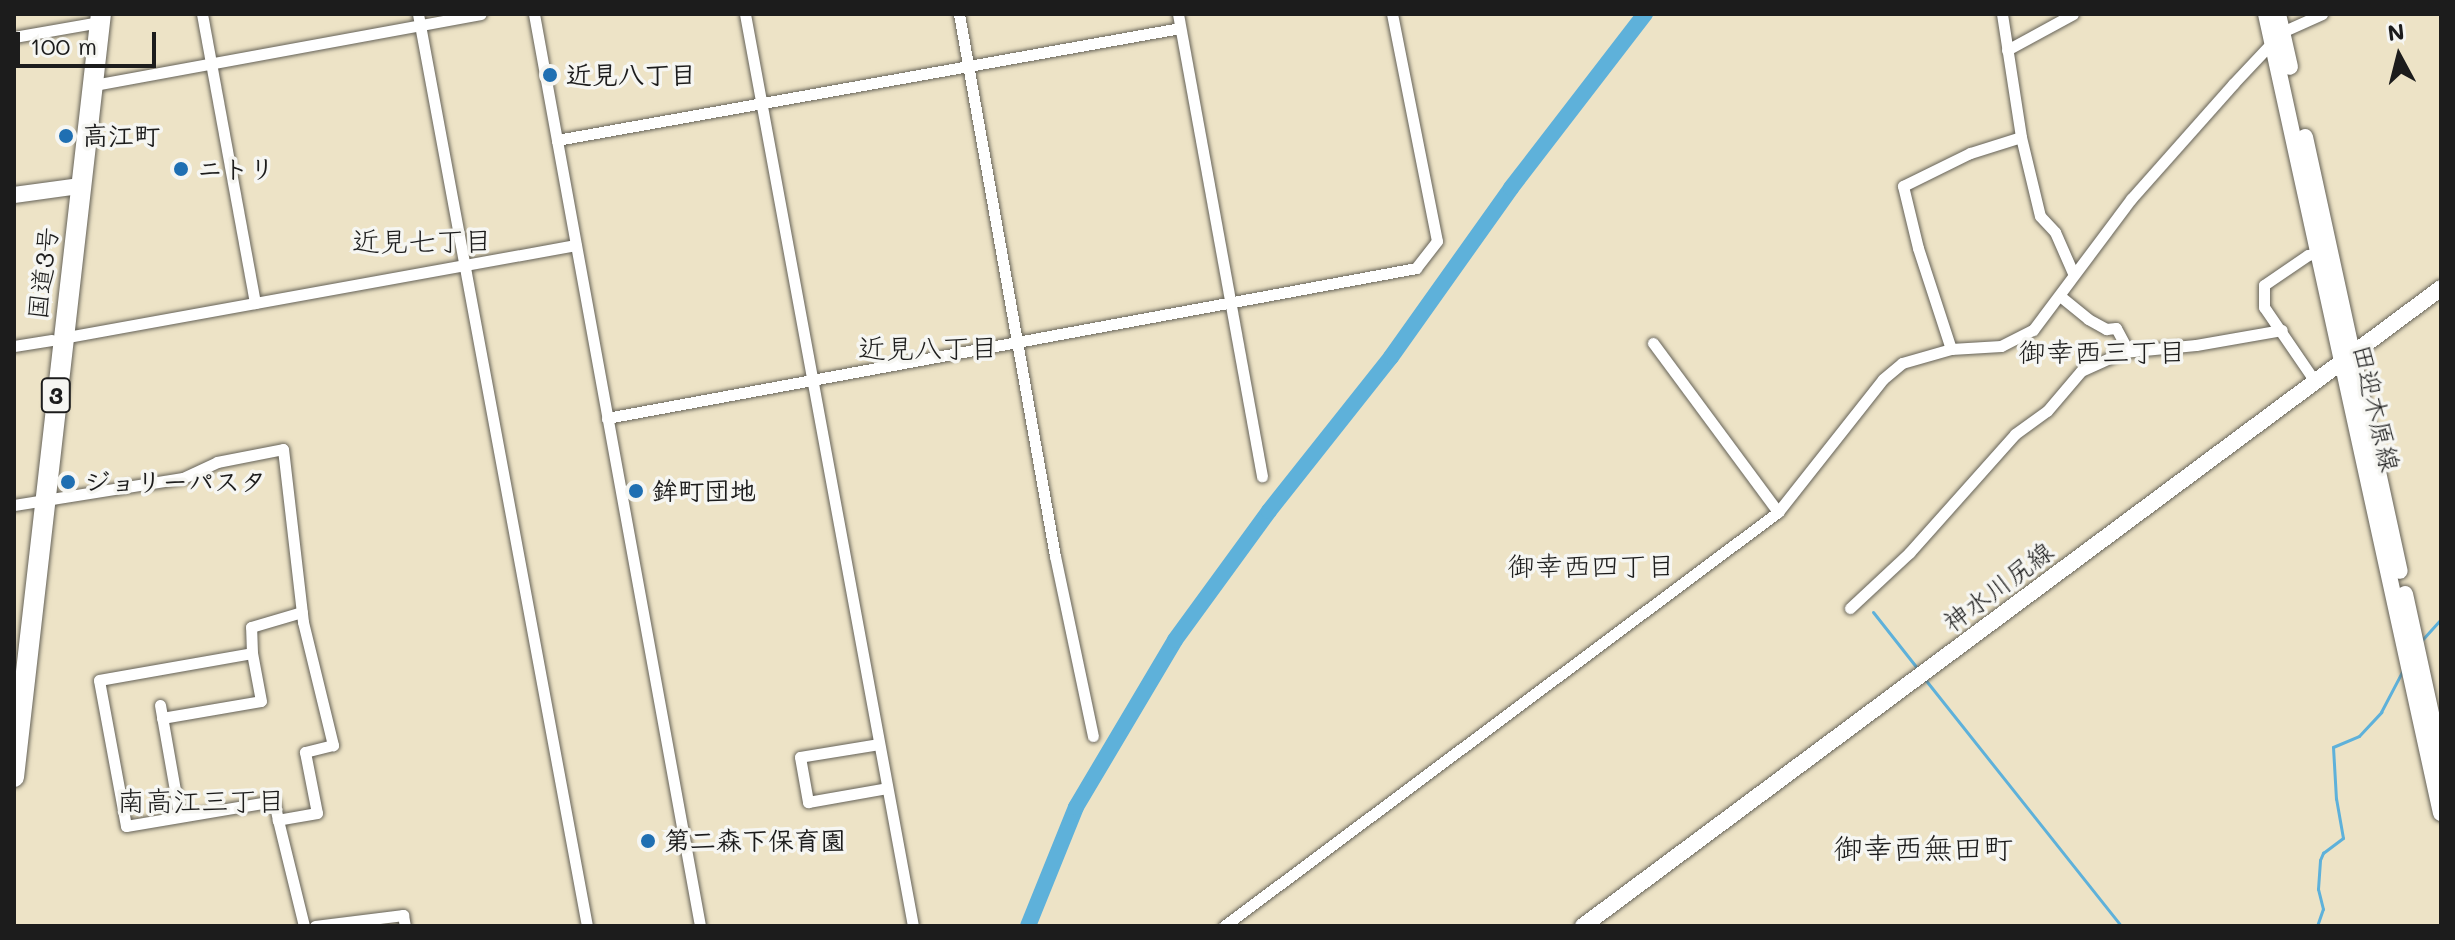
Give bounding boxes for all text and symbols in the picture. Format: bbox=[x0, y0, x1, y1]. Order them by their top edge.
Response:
scale bar bbox=[20, 16, 160, 66]
north arrow bbox=[2359, 16, 2439, 96]
text: N bbox=[2386, 16, 2406, 47]
text: 100 m bbox=[30, 30, 97, 61]
place label: 近見八丁目 bbox=[566, 59, 696, 91]
marker: 近見八丁目 bbox=[541, 66, 559, 84]
place label: 高江町 bbox=[82, 120, 160, 152]
marker: 高江町 bbox=[57, 127, 75, 145]
place label: ニトリ bbox=[197, 153, 275, 185]
marker: ニトリ bbox=[172, 160, 190, 178]
district label: 近見七丁目 bbox=[352, 223, 492, 257]
street label: 国道3号 bbox=[22, 225, 64, 321]
district label: 近見八丁目 bbox=[858, 330, 998, 364]
district label: 御幸西三丁目 bbox=[2018, 334, 2186, 368]
street label: 田迎木原線 bbox=[2346, 341, 2406, 475]
road number: 3 bbox=[40, 375, 72, 415]
place label: ジョリーパスタ bbox=[84, 466, 266, 498]
marker: ジョリーパスタ bbox=[59, 473, 77, 491]
place label: 鉾町団地 bbox=[652, 475, 756, 507]
marker: 鉾町団地 bbox=[627, 482, 645, 500]
street label: 神水川尻線 bbox=[1937, 535, 2059, 639]
district label: 御幸西四丁目 bbox=[1507, 548, 1675, 582]
district label: 南高江三丁目 bbox=[117, 783, 285, 817]
place label: 第二森下保育園 bbox=[664, 825, 846, 857]
district label: 御幸西無田町 bbox=[1833, 829, 2013, 865]
marker: 第二森下保育園 bbox=[639, 832, 657, 850]

